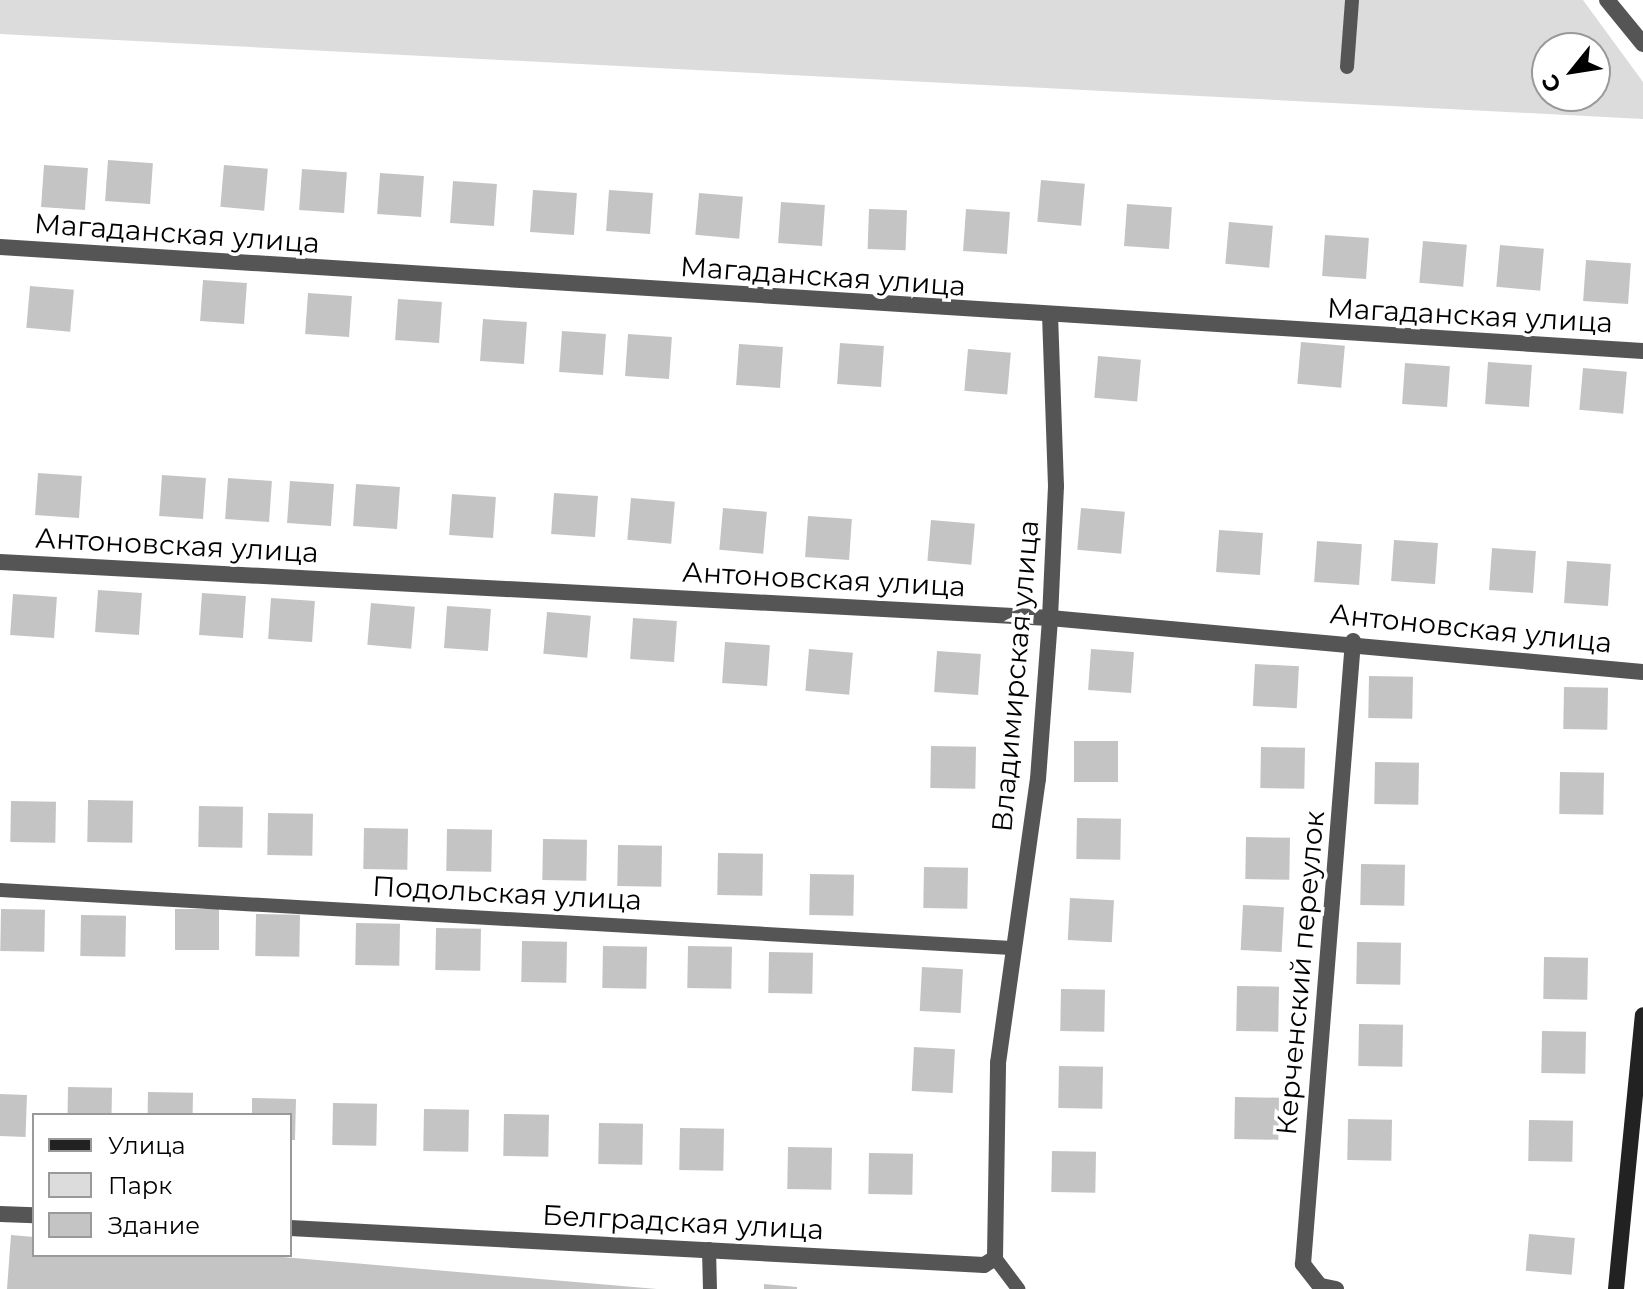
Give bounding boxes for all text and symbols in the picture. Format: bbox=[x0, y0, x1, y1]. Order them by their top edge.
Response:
north arrow bbox=[1531, 32, 1611, 112]
text: С bbox=[1536, 70, 1567, 97]
street label: Магаданская улица bbox=[33, 206, 321, 260]
street label: Магаданская улица bbox=[679, 249, 967, 303]
street label: Магаданская улица bbox=[1326, 291, 1614, 339]
street label: Владимирская улица bbox=[985, 519, 1045, 833]
street label: Антоновская улица bbox=[34, 521, 320, 569]
street label: Антоновская улица bbox=[681, 555, 967, 603]
street label: Антоновская улица bbox=[1328, 596, 1614, 660]
street label: Керченский переулок bbox=[1269, 809, 1331, 1137]
street label: Подольская улица bbox=[371, 869, 643, 917]
legend bbox=[32, 1113, 292, 1257]
text: Улица bbox=[108, 1131, 186, 1160]
text: Парк bbox=[108, 1171, 172, 1200]
street label: Белградская улица bbox=[541, 1198, 825, 1246]
text: Здание bbox=[108, 1211, 200, 1240]

